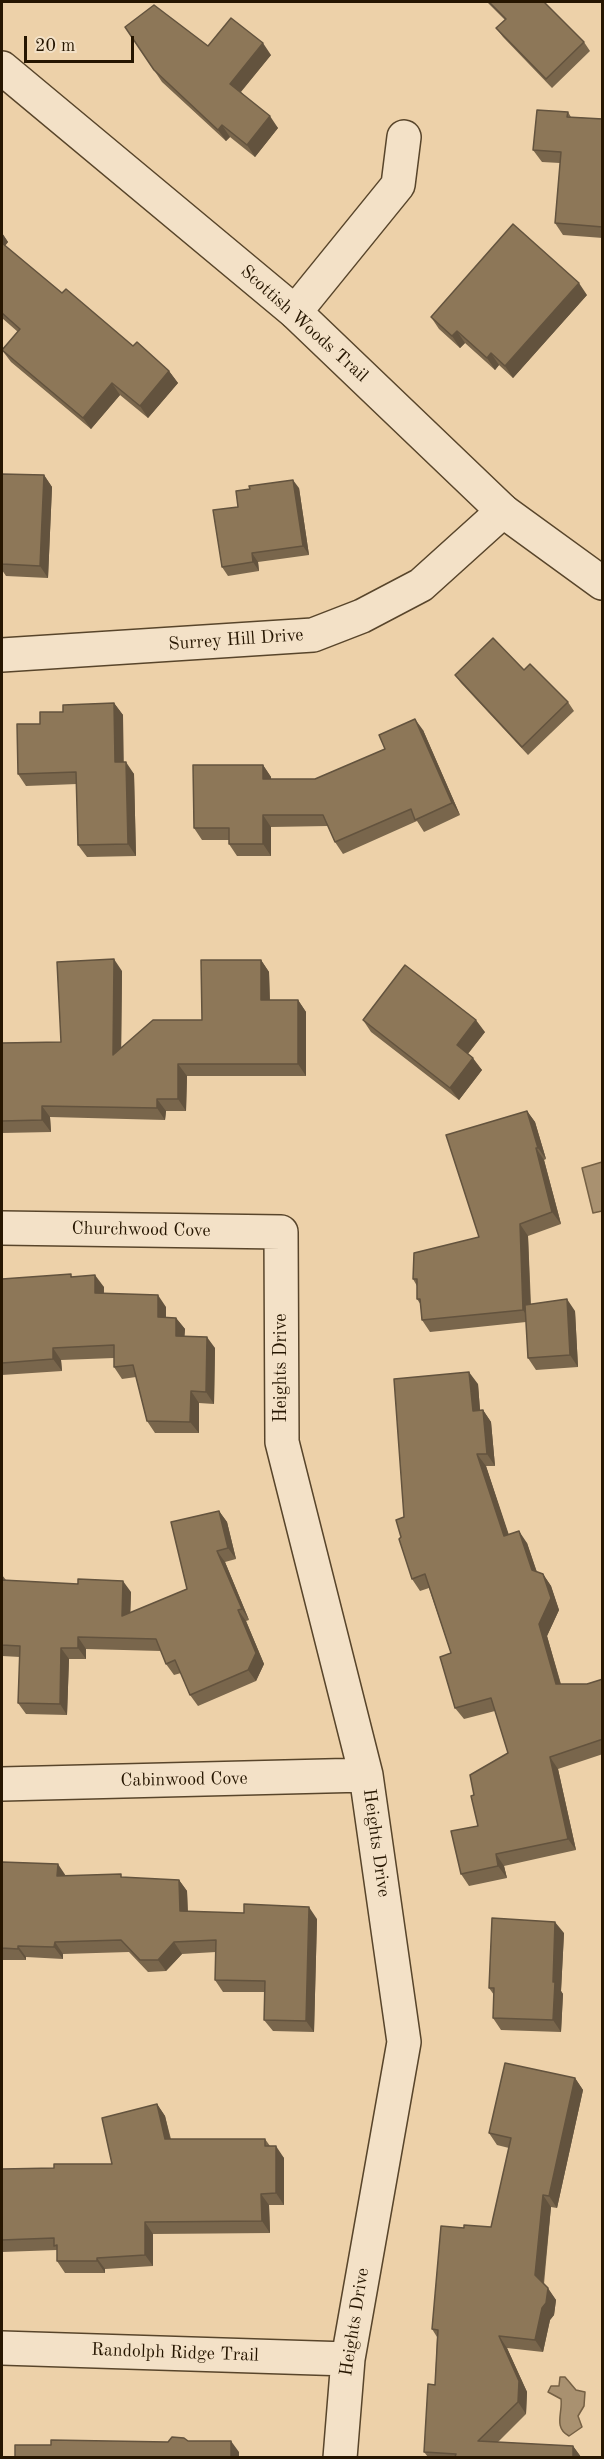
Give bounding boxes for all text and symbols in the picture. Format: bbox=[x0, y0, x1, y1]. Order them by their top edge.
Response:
scale bar bbox=[27, 24, 136, 62]
text: 20 m bbox=[35, 37, 75, 55]
street label: Scottish Woods Trail bbox=[236, 261, 372, 387]
street label: Surrey Hill Drive bbox=[168, 625, 304, 655]
street label: Churchwood Cove bbox=[71, 1218, 211, 1242]
street label: Heights Drive bbox=[270, 1313, 292, 1423]
street label: Cabinwood Cove bbox=[120, 1768, 248, 1792]
street label: Heights Drive bbox=[358, 1787, 394, 1899]
street label: Heights Drive bbox=[336, 2266, 374, 2378]
street label: Randolph Ridge Trail bbox=[91, 2339, 259, 2367]

